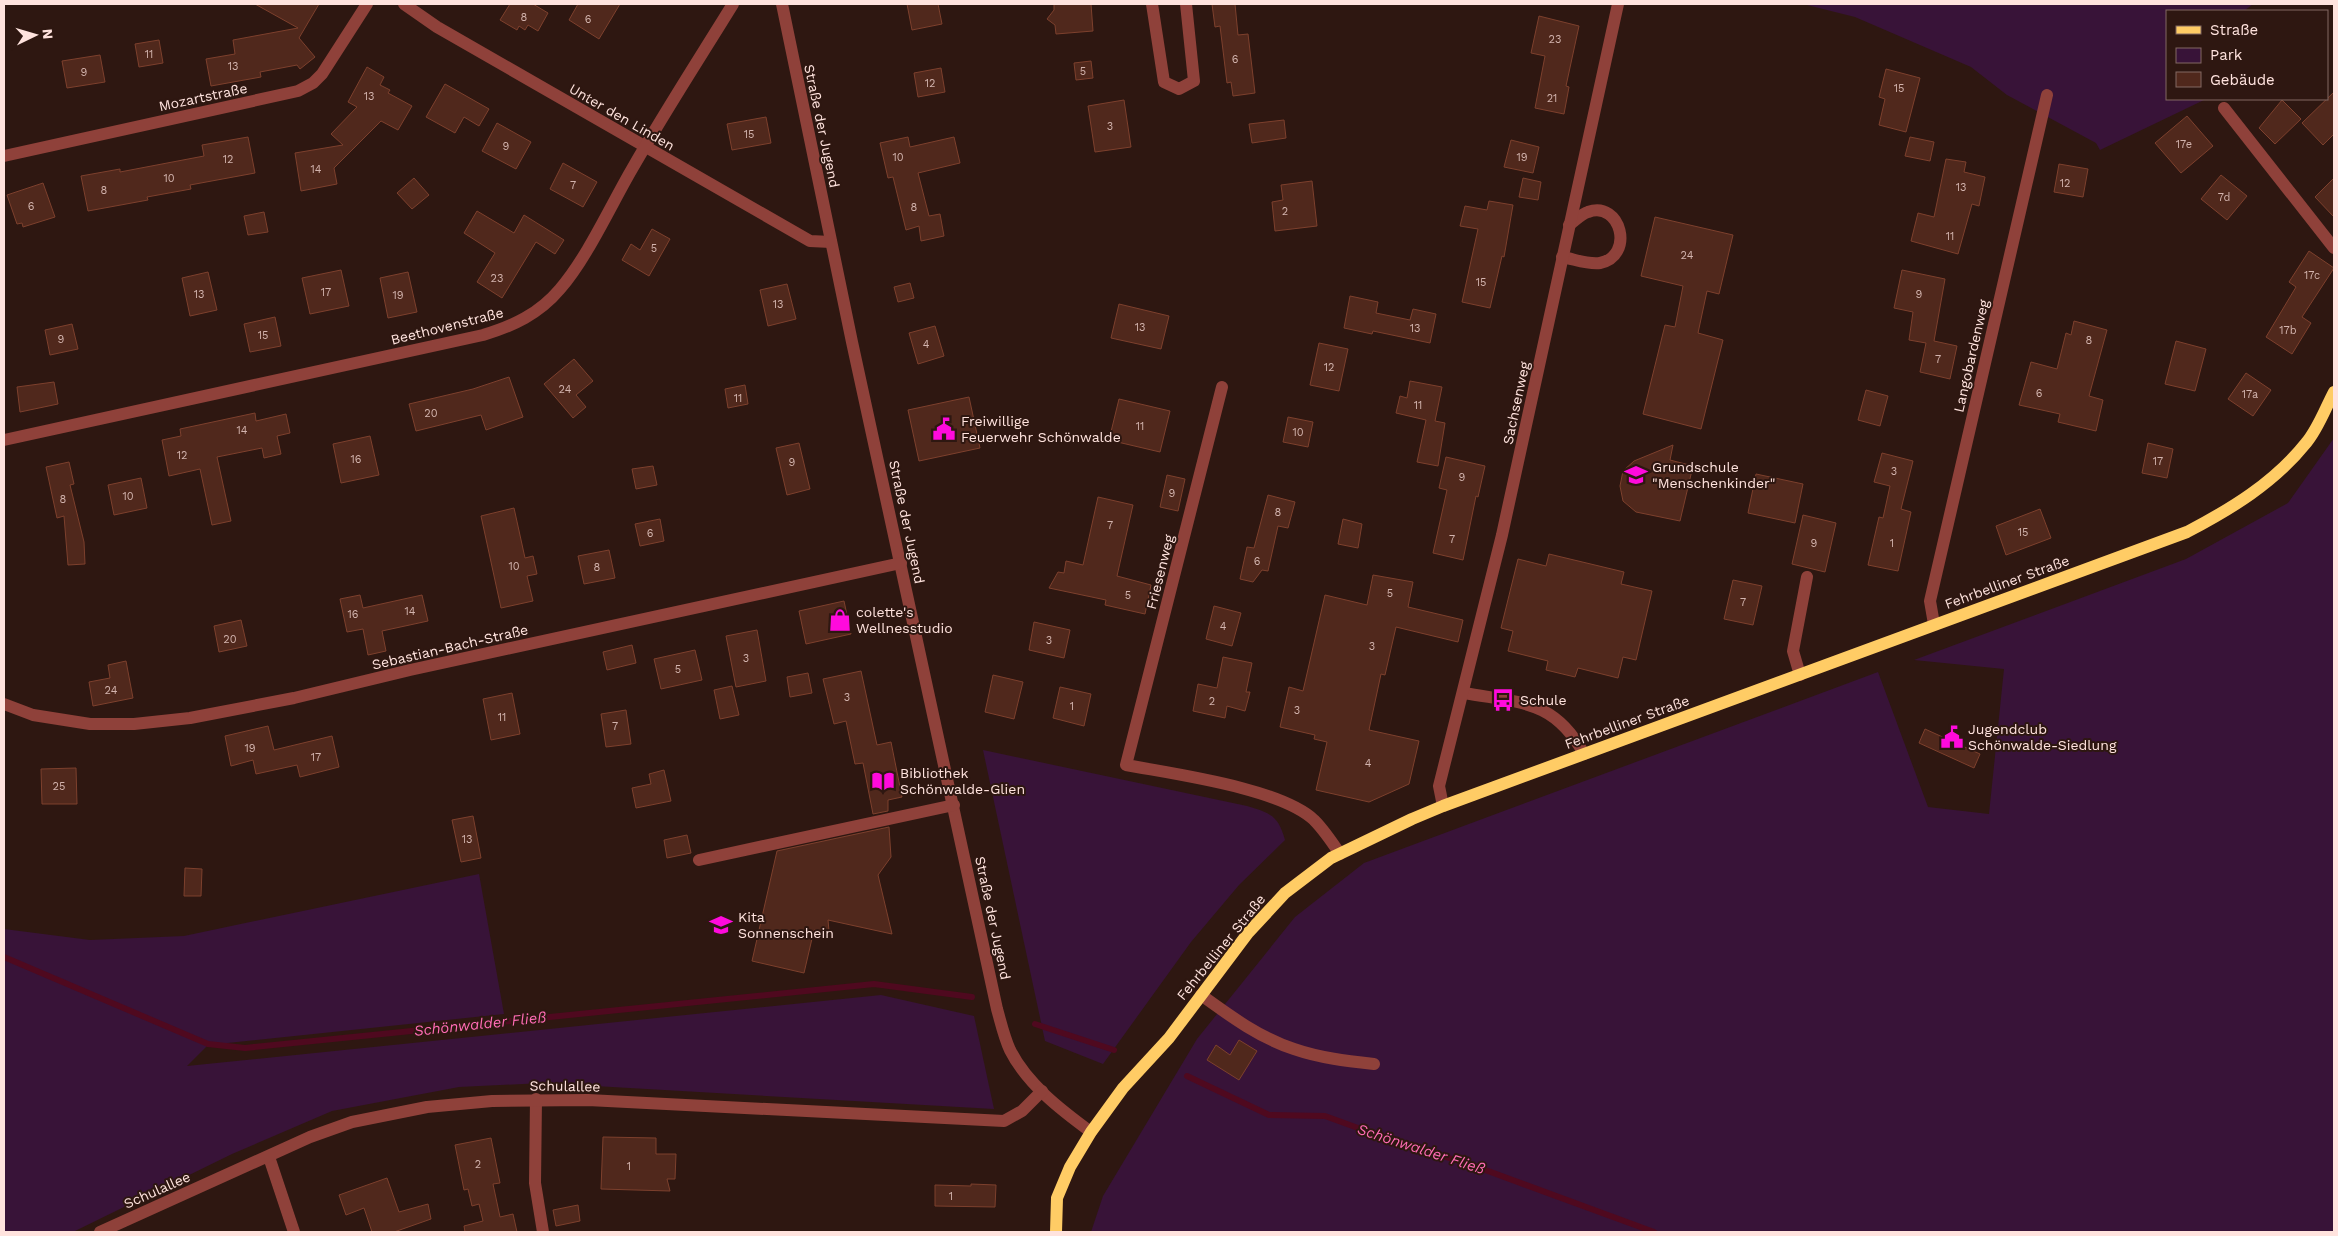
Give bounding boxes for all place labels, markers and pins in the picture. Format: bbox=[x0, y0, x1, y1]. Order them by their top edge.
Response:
place label: Freiwillige Feuerwehr Schönwalde bbox=[961, 413, 1121, 445]
public building icon: Freiwillige Feuerwehr Schönwalde bbox=[931, 416, 957, 442]
place label: Grundschule "Menschenkinder" bbox=[1652, 459, 1775, 491]
school or university icon: Grundschule "Menschenkinder" bbox=[1623, 462, 1649, 488]
place label: colette's Wellnesstudio bbox=[856, 604, 953, 636]
shop icon: colette's Wellnesstudio bbox=[827, 607, 853, 633]
bus stop icon: Schule bbox=[1490, 687, 1516, 713]
place label: Schule bbox=[1520, 692, 1566, 708]
place label: Jugendclub Schönwalde-Siedlung bbox=[1968, 721, 2117, 753]
public building icon: Jugendclub Schönwalde-Siedlung bbox=[1939, 724, 1965, 750]
place label: Bibliothek Schönwalde-Glien bbox=[900, 765, 1025, 797]
library icon: Bibliothek Schönwalde-Glien bbox=[870, 768, 896, 794]
place label: Kita Sonnenschein bbox=[738, 909, 834, 941]
school or university icon: Kita Sonnenschein bbox=[708, 912, 734, 938]

